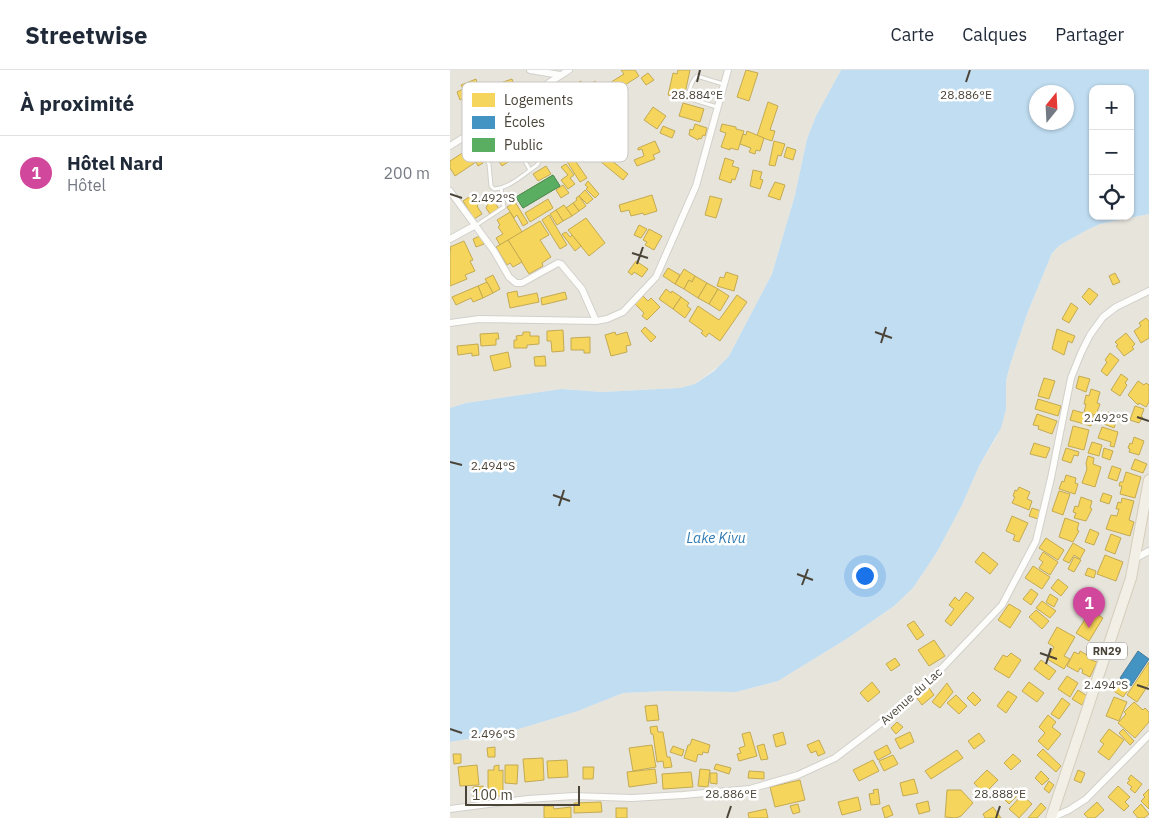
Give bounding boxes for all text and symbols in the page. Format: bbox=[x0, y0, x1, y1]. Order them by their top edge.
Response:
text: Streetwise bbox=[25, 19, 147, 51]
text: Carte bbox=[891, 23, 934, 46]
text: Calques bbox=[962, 23, 1027, 46]
text: Partager bbox=[1055, 23, 1124, 46]
legend bbox=[462, 82, 628, 162]
north arrow bbox=[1029, 85, 1074, 130]
map controls bbox=[1089, 85, 1134, 220]
button: + bbox=[1089, 85, 1134, 130]
text: 28.884°E bbox=[671, 87, 723, 102]
text: 28.886°E bbox=[940, 87, 992, 102]
text: À proximité bbox=[20, 89, 134, 117]
text: Logements bbox=[504, 91, 573, 109]
text: Écoles bbox=[504, 112, 545, 131]
button: − bbox=[1089, 130, 1134, 175]
text: Public bbox=[504, 136, 543, 154]
text: Hôtel Nard bbox=[67, 151, 163, 175]
text: 1 bbox=[31, 163, 41, 183]
text: 200 m bbox=[383, 163, 430, 183]
text: Hôtel bbox=[67, 175, 106, 195]
button: locate bbox=[1089, 175, 1134, 220]
text: 2.492°S bbox=[471, 190, 515, 205]
text: 2.492°S bbox=[1084, 410, 1128, 425]
text: 2.494°S bbox=[471, 458, 515, 473]
water label: Lake Kivu bbox=[686, 529, 746, 547]
your location bbox=[852, 563, 878, 589]
pin: 1 bbox=[1073, 587, 1105, 628]
road number: RN29 bbox=[1087, 642, 1127, 660]
street label: Avenue du Lac bbox=[877, 664, 945, 728]
text: 2.494°S bbox=[1084, 677, 1128, 692]
text: 2.496°S bbox=[471, 726, 515, 741]
scale bar bbox=[465, 783, 580, 806]
text: 100 m bbox=[472, 786, 513, 804]
text: 28.886°E bbox=[705, 786, 757, 801]
text: 28.888°E bbox=[974, 786, 1026, 801]

